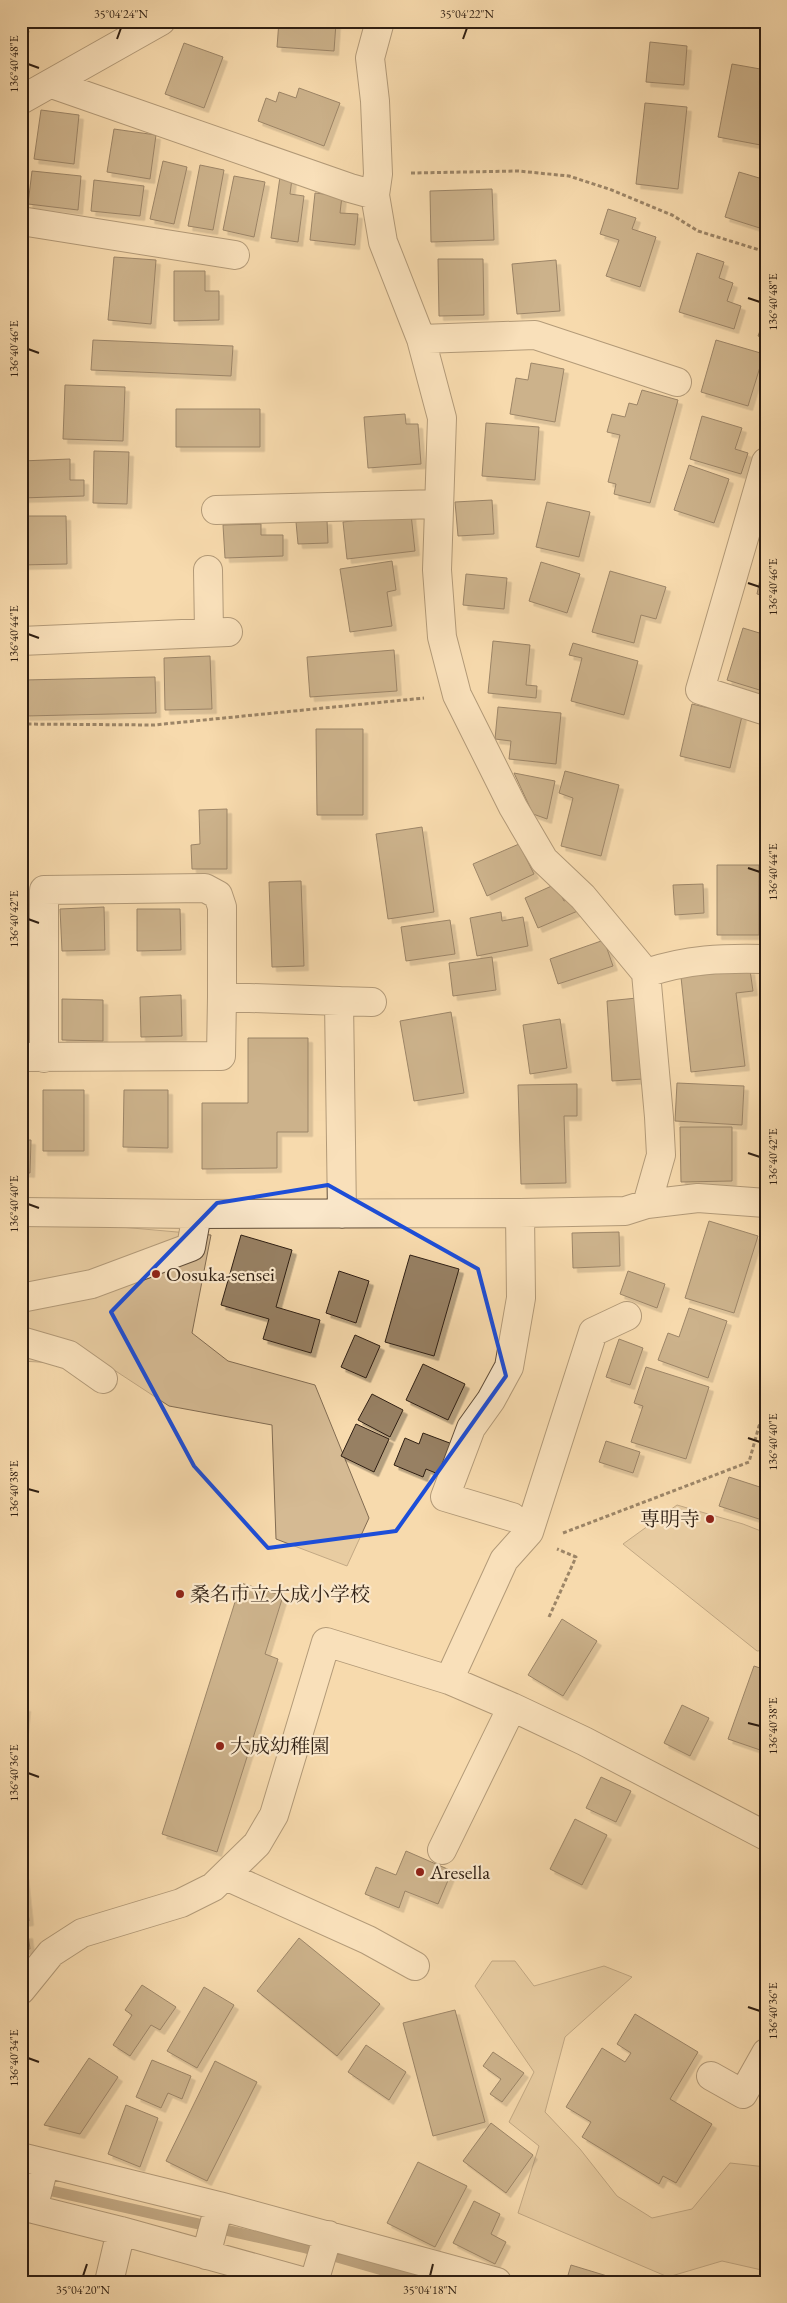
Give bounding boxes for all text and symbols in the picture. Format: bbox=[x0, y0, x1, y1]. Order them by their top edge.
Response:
text: 35°04'24"N bbox=[94, 6, 148, 22]
text: 35°04'22"N bbox=[440, 6, 494, 22]
text: 136°40'48"E bbox=[6, 35, 22, 92]
text: 136°40'48"E bbox=[765, 273, 781, 330]
text: 136°40'46"E bbox=[6, 320, 22, 377]
text: 136°40'46"E bbox=[765, 558, 781, 615]
text: 136°40'44"E bbox=[6, 605, 22, 662]
text: 136°40'44"E bbox=[765, 843, 781, 900]
text: 136°40'42"E bbox=[6, 890, 22, 947]
text: 136°40'42"E bbox=[765, 1128, 781, 1185]
text: 136°40'40"E bbox=[6, 1175, 22, 1232]
place label: Oosuka-sensei bbox=[166, 1261, 275, 1287]
marker: Oosuka-sensei bbox=[150, 1268, 162, 1280]
text: 136°40'40"E bbox=[765, 1413, 781, 1470]
text: 136°40'38"E bbox=[6, 1460, 22, 1517]
place label: 専明寺 bbox=[640, 1506, 700, 1532]
marker: 専明寺 bbox=[704, 1513, 716, 1525]
place label: 桑名市立大成小学校 bbox=[190, 1581, 370, 1607]
marker: 桑名市立大成小学校 bbox=[174, 1588, 186, 1600]
text: 136°40'38"E bbox=[765, 1697, 781, 1754]
place label: 大成幼稚園 bbox=[230, 1733, 330, 1759]
marker: 大成幼稚園 bbox=[214, 1740, 226, 1752]
text: 136°40'36"E bbox=[6, 1744, 22, 1801]
place label: Aresella bbox=[429, 1859, 490, 1885]
marker: Aresella bbox=[414, 1866, 426, 1878]
text: 136°40'36"E bbox=[765, 1982, 781, 2039]
text: 136°40'34"E bbox=[6, 2029, 22, 2086]
text: 35°04'20"N bbox=[56, 2282, 110, 2298]
text: 35°04'18"N bbox=[403, 2282, 457, 2298]

